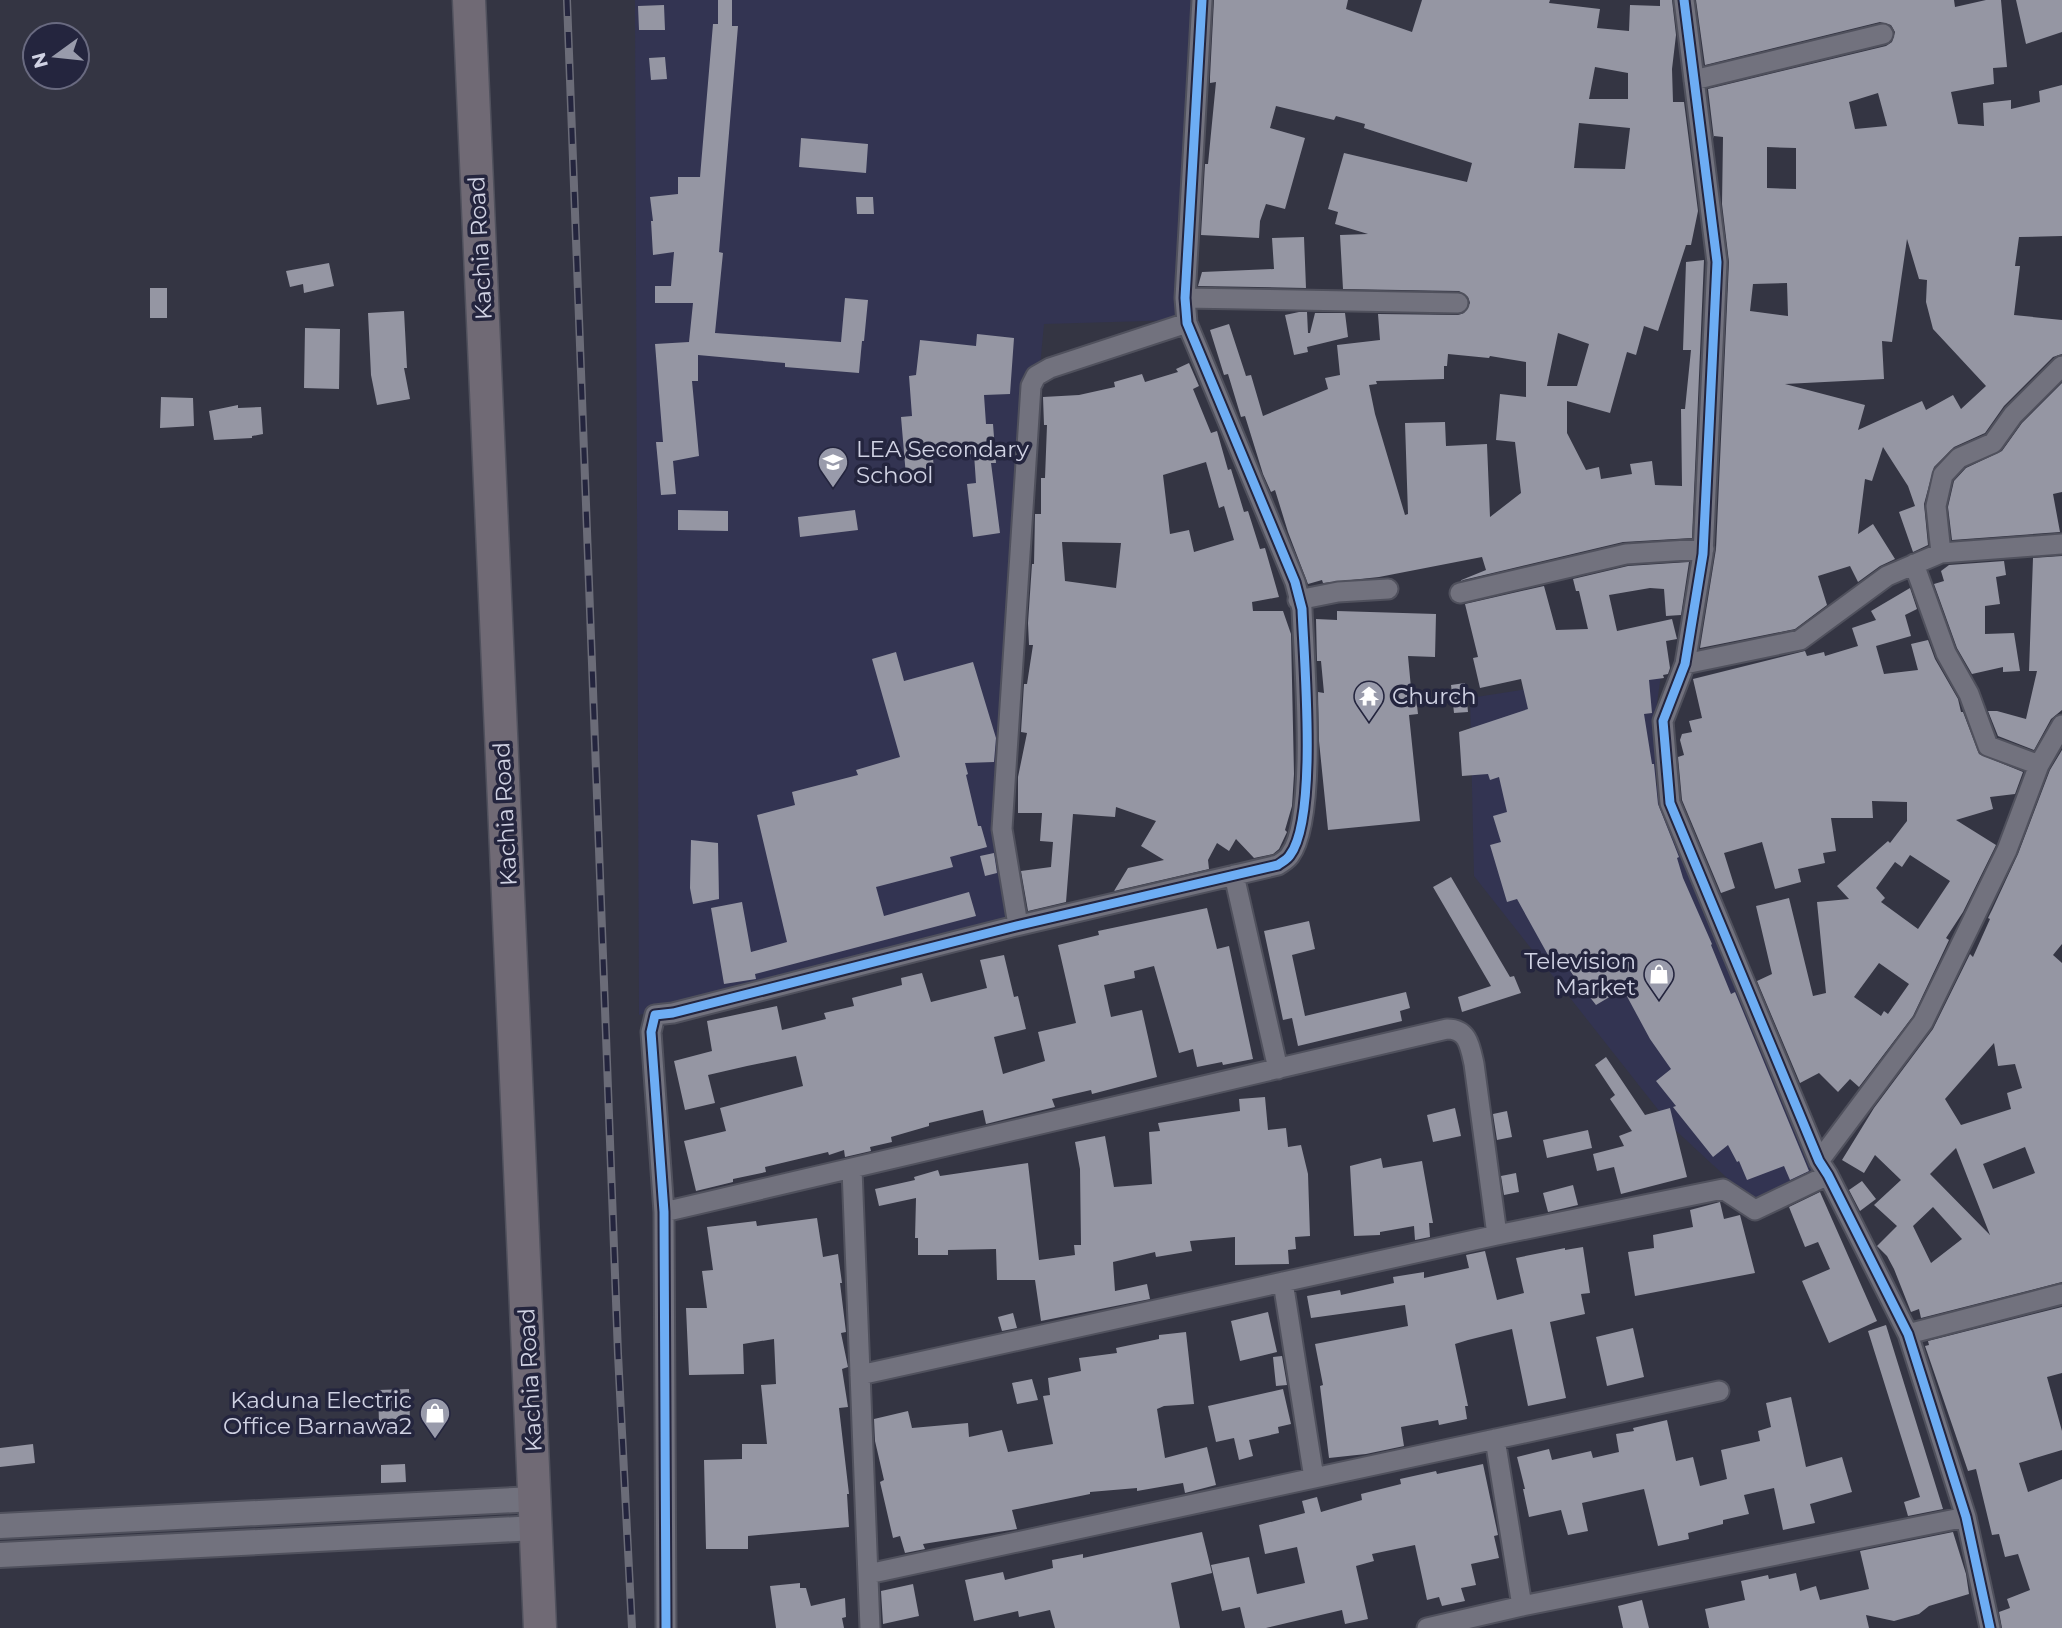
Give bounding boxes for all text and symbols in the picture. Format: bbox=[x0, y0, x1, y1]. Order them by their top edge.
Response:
north arrow bbox=[21, 21, 91, 91]
text: N bbox=[27, 50, 53, 71]
street label: Kachia Road bbox=[462, 175, 498, 321]
place label: LEA Secondary School bbox=[856, 435, 1029, 489]
school or university icon: LEA Secondary School bbox=[816, 445, 850, 489]
temple icon: Church bbox=[1352, 679, 1386, 723]
place label: Church bbox=[1392, 682, 1477, 710]
street label: Kachia Road bbox=[487, 741, 523, 887]
place label: Television Market bbox=[1524, 947, 1636, 1001]
shop icon: Television Market bbox=[1642, 957, 1676, 1001]
street label: Kachia Road bbox=[512, 1307, 548, 1453]
place label: Kaduna Electric Office Barnawa2 bbox=[223, 1386, 412, 1440]
shop icon: Kaduna Electric Office Barnawa2 bbox=[418, 1396, 452, 1440]

